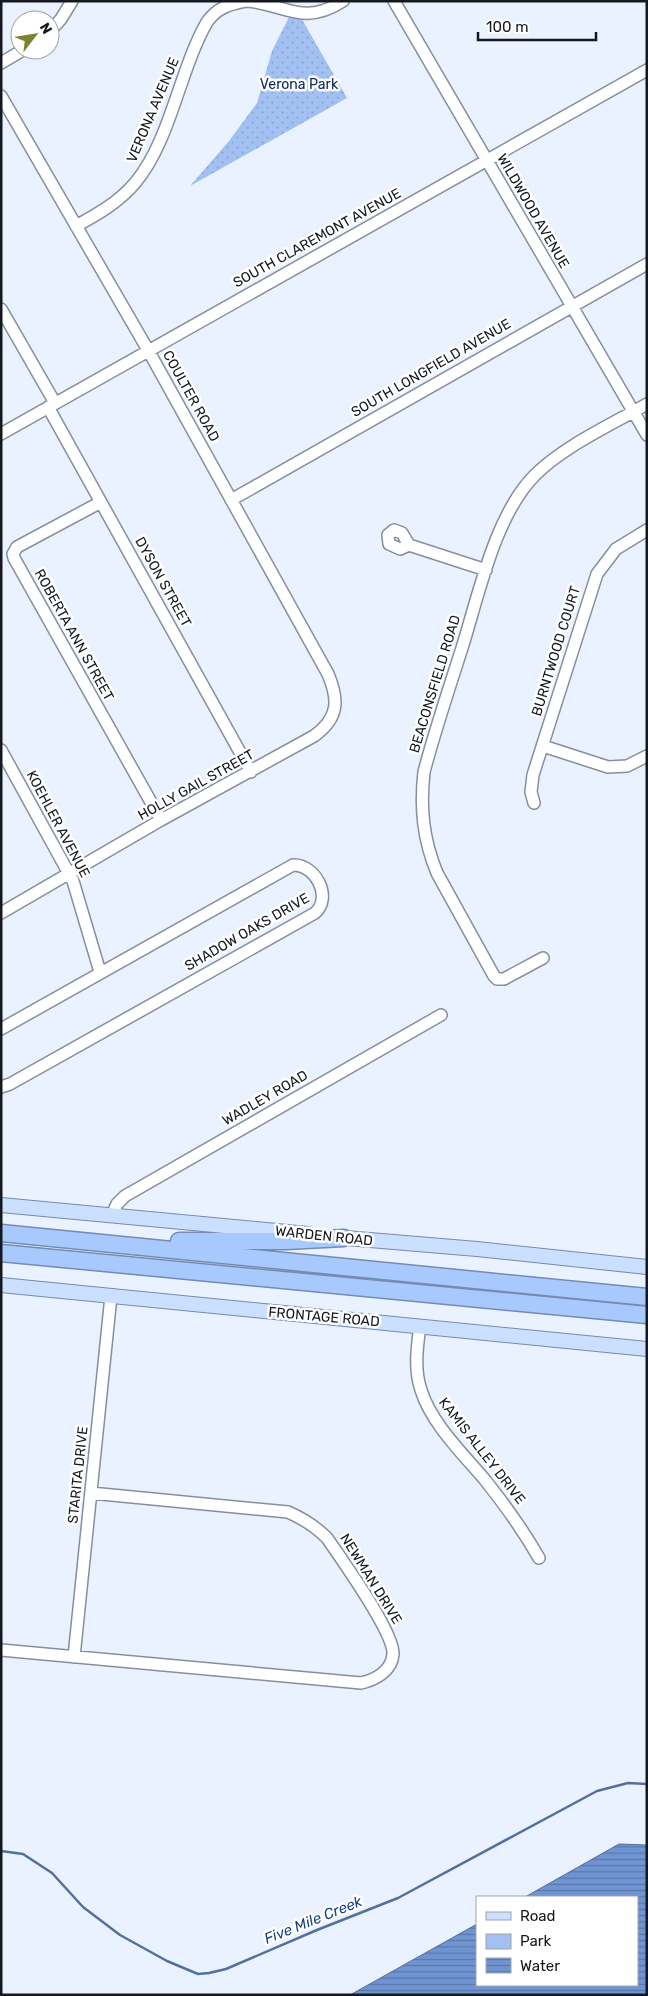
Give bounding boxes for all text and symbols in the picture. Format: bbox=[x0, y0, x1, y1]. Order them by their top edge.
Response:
north arrow bbox=[10, 10, 60, 60]
scale bar bbox=[478, 10, 596, 42]
text: 100 m bbox=[486, 18, 528, 36]
text: N bbox=[36, 20, 56, 37]
street label: VERONA AVENUE bbox=[123, 55, 183, 165]
park label: Verona Park bbox=[260, 76, 339, 93]
street label: WILDWOOD AVENUE bbox=[493, 151, 573, 271]
street label: SOUTH CLAREMONT AVENUE bbox=[230, 185, 404, 291]
street label: SOUTH LONGFIELD AVENUE bbox=[348, 315, 514, 421]
street label: COULTER ROAD bbox=[159, 347, 223, 445]
street label: DYSON STREET bbox=[131, 534, 195, 630]
street label: ROBERTA ANN STREET bbox=[31, 566, 117, 704]
street label: BURNTWOOD COURT bbox=[528, 584, 584, 718]
street label: BEACONSFIELD ROAD bbox=[406, 613, 464, 755]
street label: HOLLY GAIL STREET bbox=[135, 746, 257, 824]
street label: KOEHLER AVENUE bbox=[23, 768, 93, 880]
street label: SHADOW OAKS DRIVE bbox=[182, 889, 312, 975]
street label: WADLEY ROAD bbox=[219, 1067, 311, 1129]
street label: WARDEN ROAD bbox=[274, 1222, 374, 1250]
street label: FRONTAGE ROAD bbox=[268, 1304, 380, 1330]
street label: KAMIS ALLEY DRIVE bbox=[435, 1394, 529, 1508]
street label: STARITA DRIVE bbox=[64, 1425, 92, 1525]
street label: NEWMAN DRIVE bbox=[336, 1531, 406, 1627]
water label: Five Mile Creek bbox=[261, 1892, 365, 1948]
legend bbox=[476, 1896, 638, 1986]
text: Road bbox=[520, 1907, 556, 1925]
text: Park bbox=[520, 1932, 551, 1950]
text: Water bbox=[520, 1957, 560, 1975]

